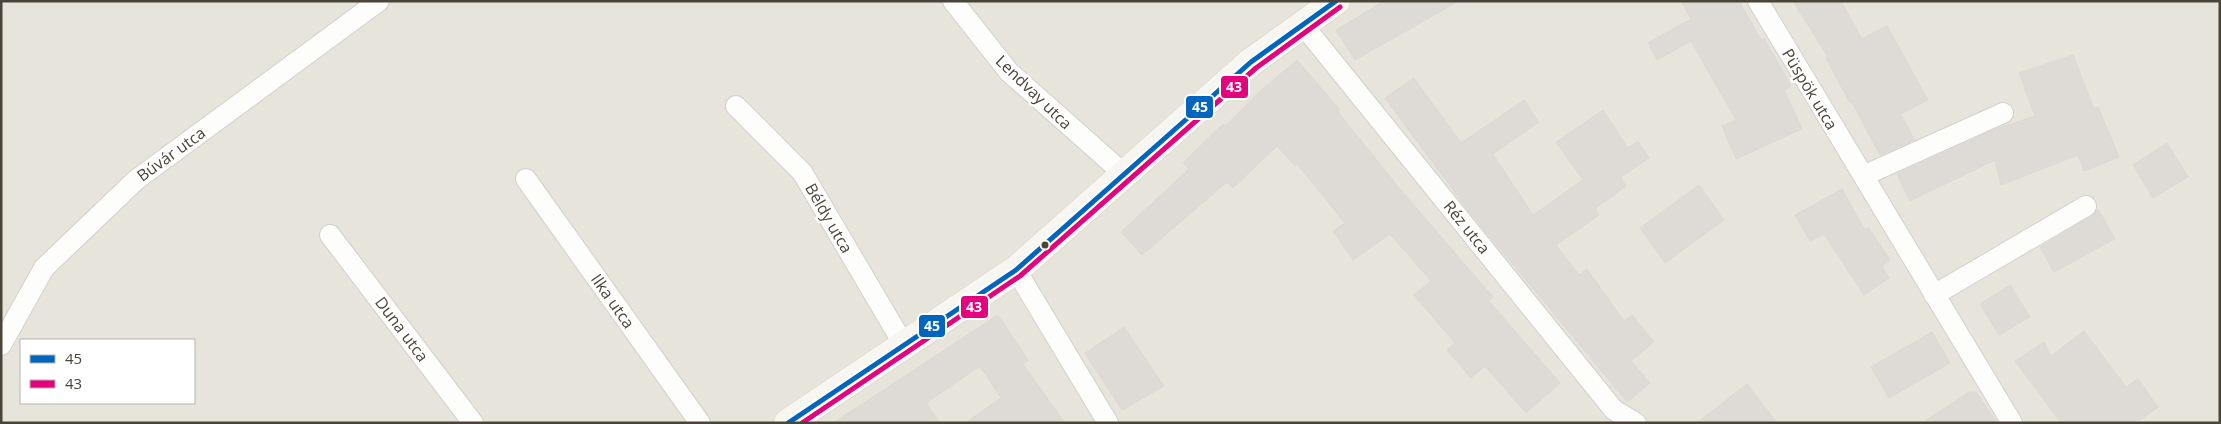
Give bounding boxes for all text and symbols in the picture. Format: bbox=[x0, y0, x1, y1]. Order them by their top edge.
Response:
street label: Püspök utca bbox=[1777, 44, 1843, 134]
street label: Lendvay utca bbox=[991, 50, 1077, 134]
line badge: 43 bbox=[1220, 75, 1249, 99]
text: 43 bbox=[1226, 77, 1242, 96]
line badge: 45 bbox=[1185, 95, 1214, 119]
text: 45 bbox=[1192, 97, 1208, 116]
street label: Búvár utca bbox=[132, 122, 210, 186]
street label: Béldy utca bbox=[800, 179, 858, 257]
street label: Réz utca bbox=[1439, 196, 1495, 258]
unlabelled marker bbox=[1040, 240, 1050, 250]
street label: Ilka utca bbox=[586, 269, 640, 333]
street label: Duna utca bbox=[370, 292, 434, 366]
line badge: 43 bbox=[960, 295, 989, 319]
text: 43 bbox=[966, 297, 982, 316]
line badge: 45 bbox=[918, 314, 946, 338]
text: 45 bbox=[924, 316, 940, 335]
legend bbox=[20, 339, 195, 404]
text: 45 bbox=[65, 348, 82, 368]
text: 43 bbox=[65, 373, 82, 393]

